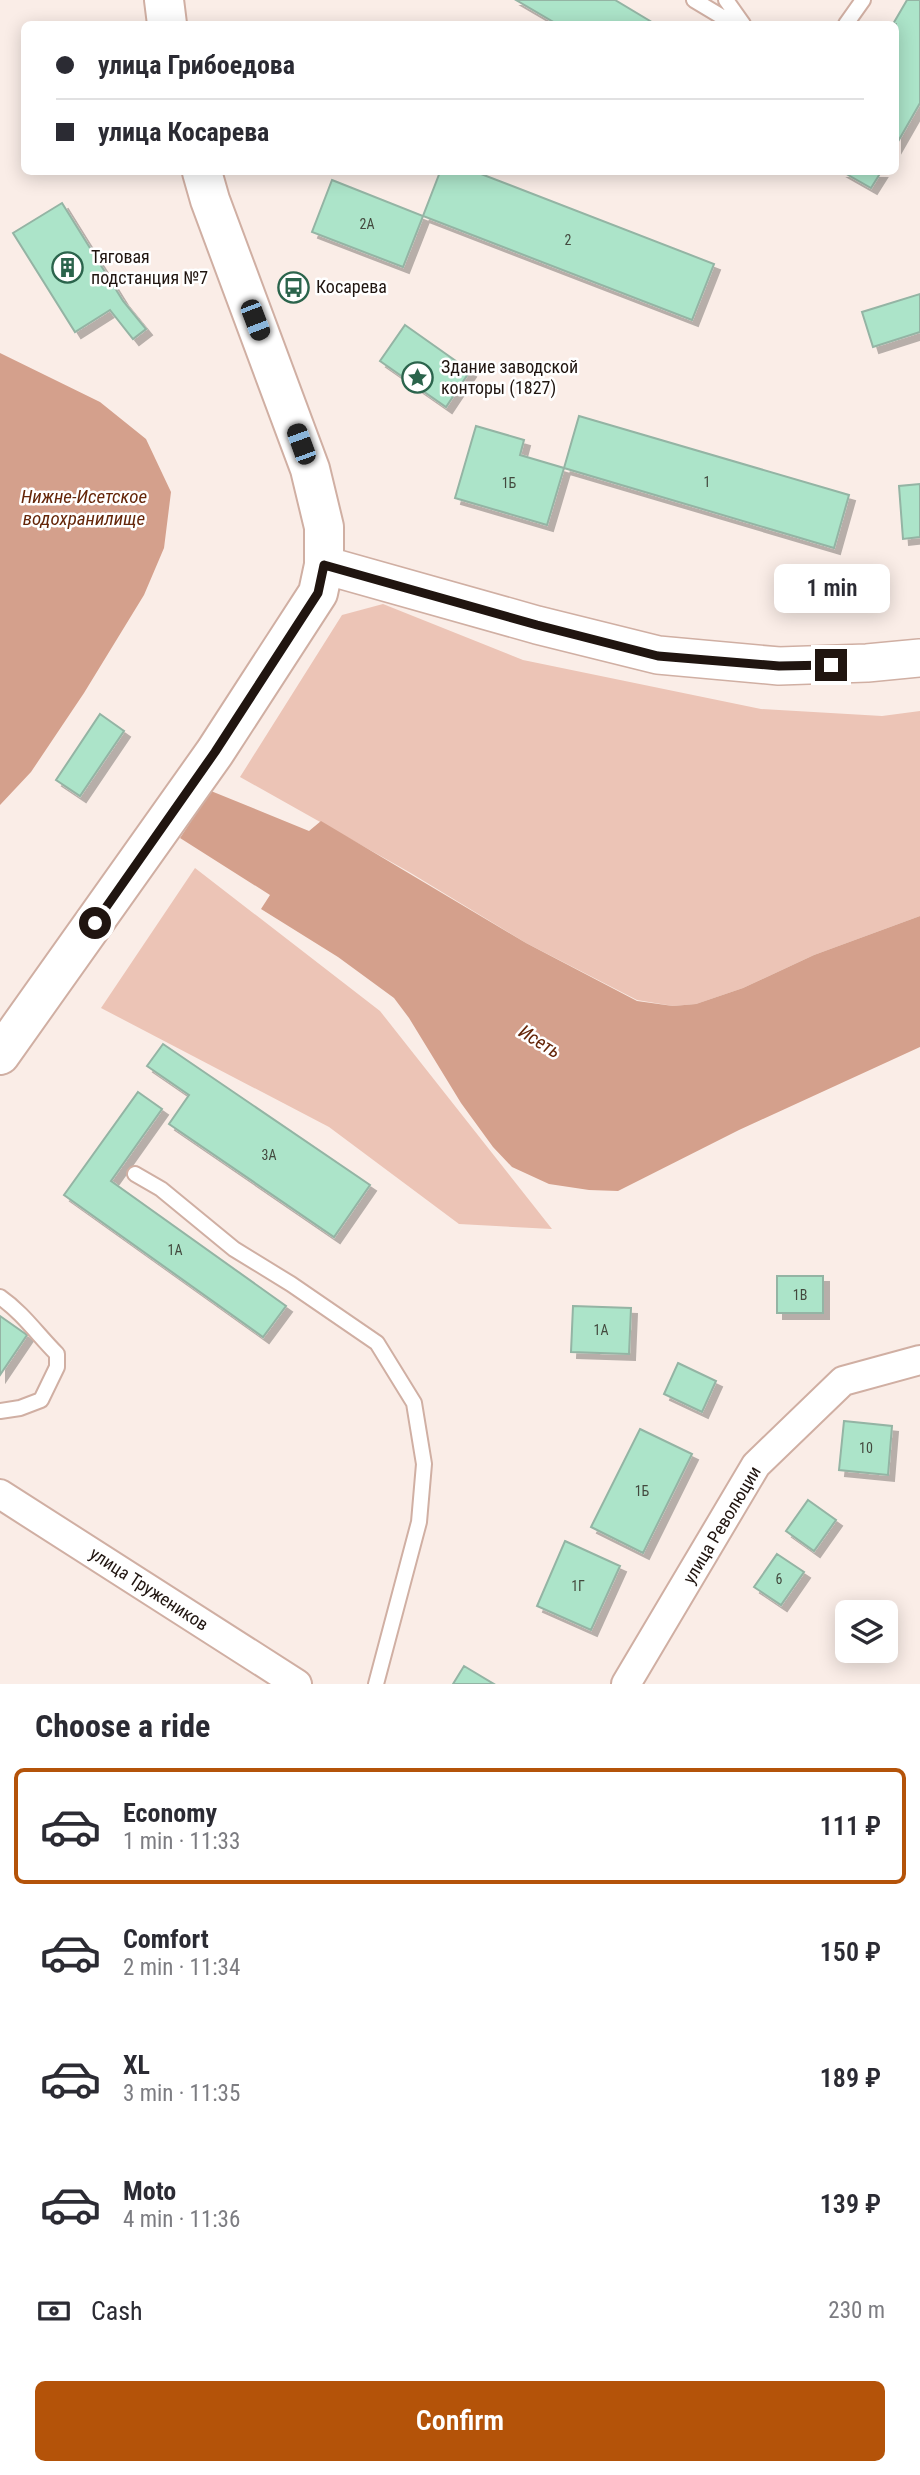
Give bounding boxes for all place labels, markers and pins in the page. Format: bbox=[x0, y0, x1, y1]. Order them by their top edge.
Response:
place label: Тяговая подстанция №7 bbox=[91, 246, 208, 288]
building icon: Тяговая подстанция №7 bbox=[51, 250, 85, 284]
bus stop icon: Косарева bbox=[276, 270, 310, 304]
place label: Косарева bbox=[316, 276, 387, 297]
place label: Здание заводской конторы (1827) bbox=[441, 356, 578, 399]
place icon: Здание заводской конторы (1827) bbox=[401, 360, 435, 394]

